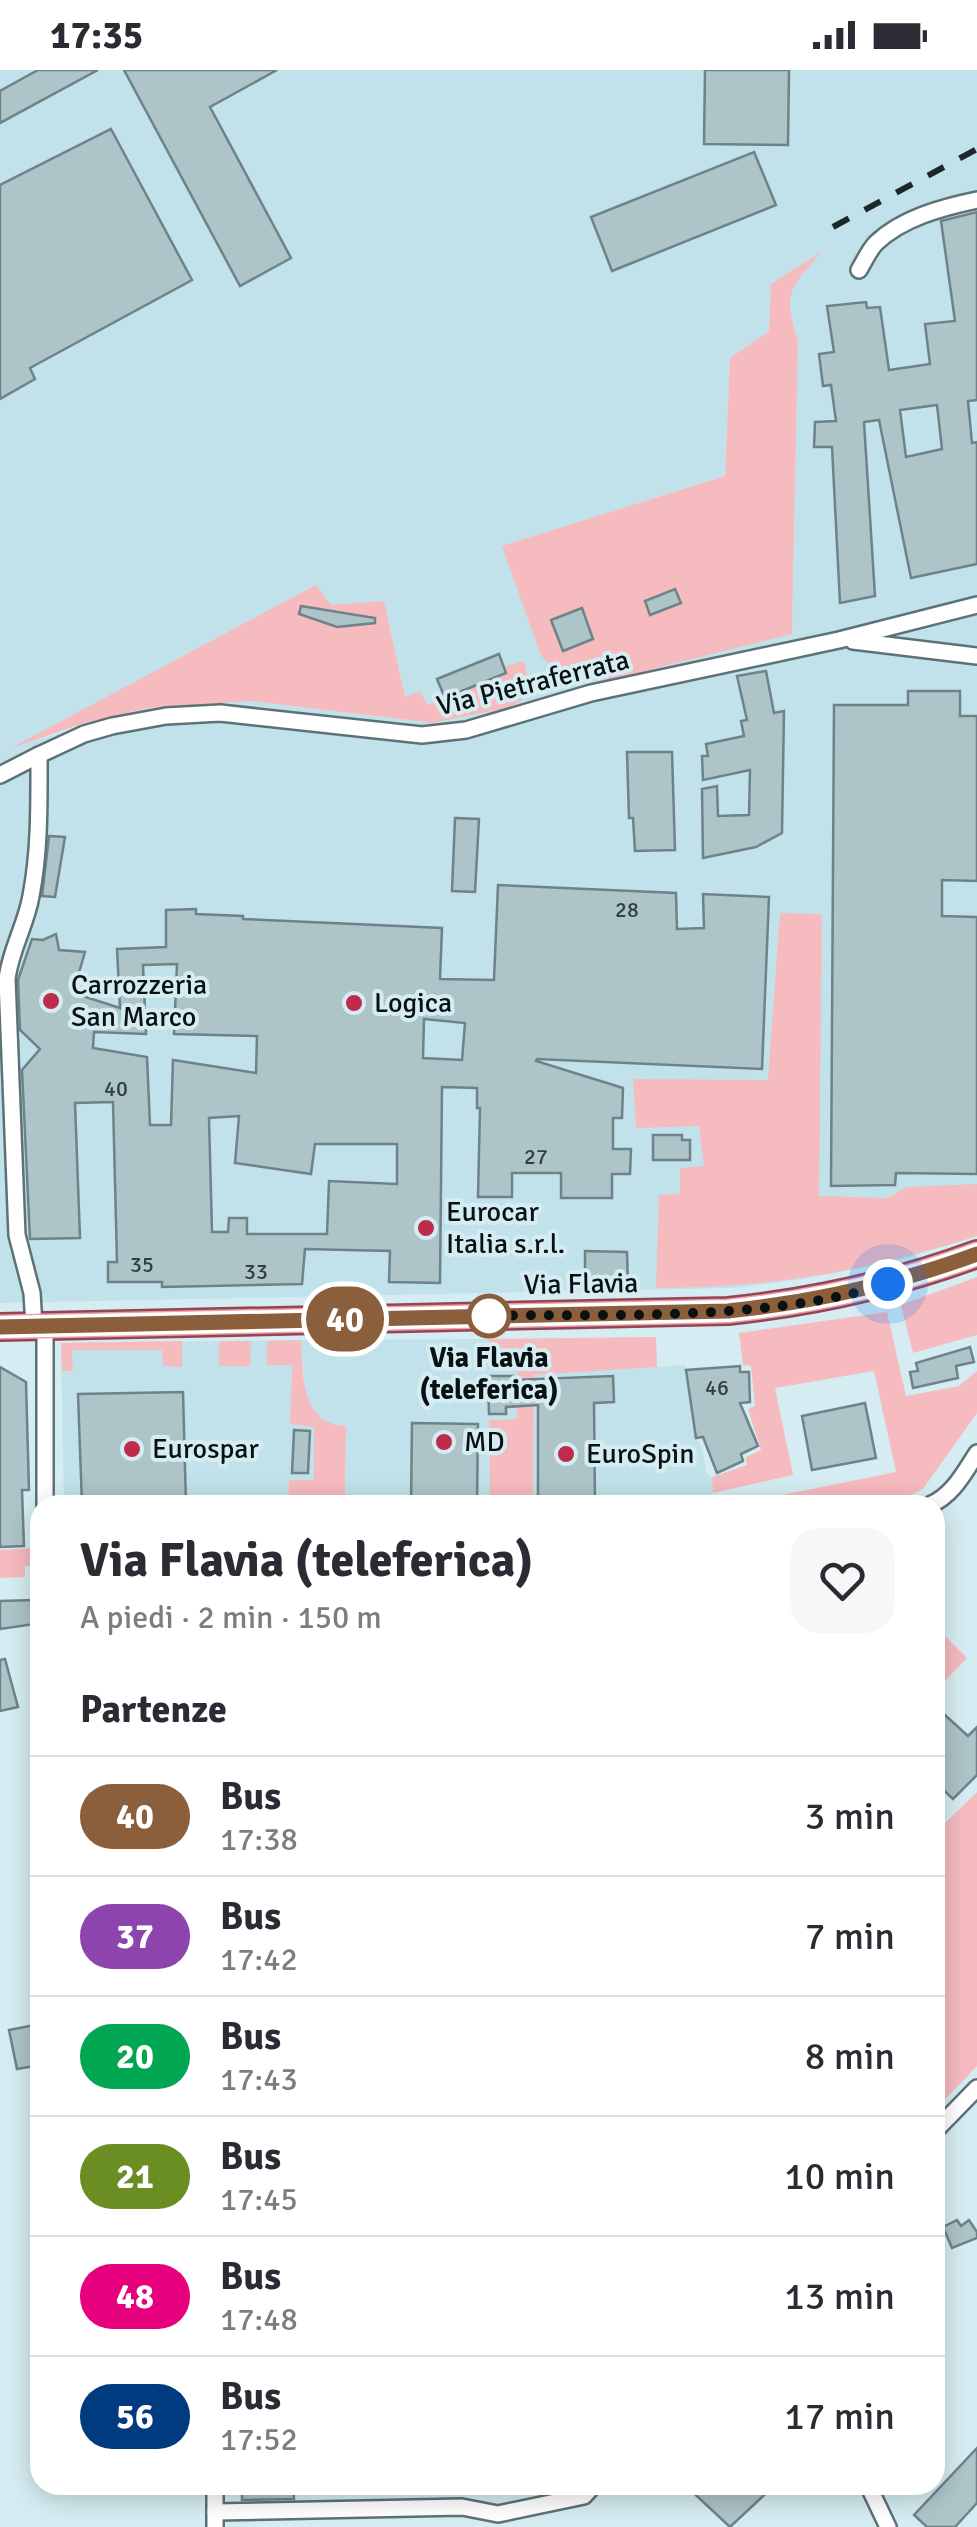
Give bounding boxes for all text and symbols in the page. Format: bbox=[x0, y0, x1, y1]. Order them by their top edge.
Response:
text: 17:35 bbox=[50, 12, 143, 59]
street label: Via Pietraferrata bbox=[433, 643, 633, 723]
house number: 28 bbox=[615, 896, 639, 923]
place label: Carrozzeria San Marco bbox=[71, 968, 207, 1034]
place label: Logica bbox=[374, 986, 452, 1020]
marker: Carrozzeria San Marco bbox=[40, 990, 62, 1012]
marker: Logica bbox=[343, 992, 365, 1014]
house number: 40 bbox=[104, 1075, 128, 1102]
house number: 27 bbox=[524, 1143, 548, 1170]
place label: Eurocar Italia s.r.l. bbox=[446, 1195, 565, 1261]
marker: Eurocar Italia s.r.l. bbox=[415, 1217, 437, 1239]
house number: 35 bbox=[130, 1251, 154, 1278]
house number: 33 bbox=[244, 1258, 268, 1285]
your location bbox=[863, 1259, 913, 1309]
street label: Via Flavia bbox=[523, 1266, 639, 1302]
line badge: 40 bbox=[300, 1286, 390, 1352]
marker: Via Flavia (teleferica) bbox=[468, 1295, 510, 1337]
text: 40 bbox=[326, 1298, 364, 1341]
place label: Via Flavia (teleferica) bbox=[419, 1341, 559, 1407]
house number: 46 bbox=[705, 1374, 729, 1401]
place label: MD bbox=[464, 1425, 505, 1459]
marker: MD bbox=[433, 1431, 455, 1453]
place label: Eurospar bbox=[152, 1432, 259, 1466]
place label: EuroSpin bbox=[586, 1437, 694, 1471]
marker: Eurospar bbox=[121, 1438, 143, 1460]
marker: EuroSpin bbox=[555, 1443, 577, 1465]
button: heart bbox=[790, 1528, 895, 1633]
text: Via Flavia (teleferica) bbox=[80, 1531, 533, 1590]
text: A piedi · 2 min · 150 m bbox=[80, 1598, 382, 1637]
text: Partenze bbox=[80, 1686, 227, 1733]
text: Bus bbox=[220, 1773, 281, 1820]
text: 3 min bbox=[805, 1793, 895, 1840]
text: 40 bbox=[116, 1795, 154, 1838]
text: 17:38 bbox=[220, 1820, 298, 1859]
text: Bus bbox=[220, 1893, 281, 1940]
text: 7 min bbox=[805, 1913, 895, 1960]
text: 37 bbox=[116, 1915, 154, 1958]
text: 17:42 bbox=[220, 1940, 298, 1979]
text: Bus bbox=[220, 2013, 281, 2060]
text: 8 min bbox=[805, 2033, 895, 2080]
text: 20 bbox=[116, 2035, 154, 2078]
text: 17:43 bbox=[220, 2060, 298, 2099]
text: Bus bbox=[220, 2133, 281, 2180]
text: 10 min bbox=[784, 2153, 895, 2200]
text: 21 bbox=[116, 2155, 154, 2198]
text: 17:45 bbox=[220, 2180, 298, 2219]
text: Bus bbox=[220, 2253, 281, 2300]
text: 13 min bbox=[784, 2273, 895, 2320]
text: 48 bbox=[116, 2275, 154, 2318]
text: 17:48 bbox=[220, 2300, 298, 2339]
text: Bus bbox=[220, 2373, 281, 2420]
text: 17 min bbox=[784, 2393, 895, 2440]
text: 56 bbox=[116, 2395, 154, 2438]
text: 17:52 bbox=[220, 2420, 298, 2459]

